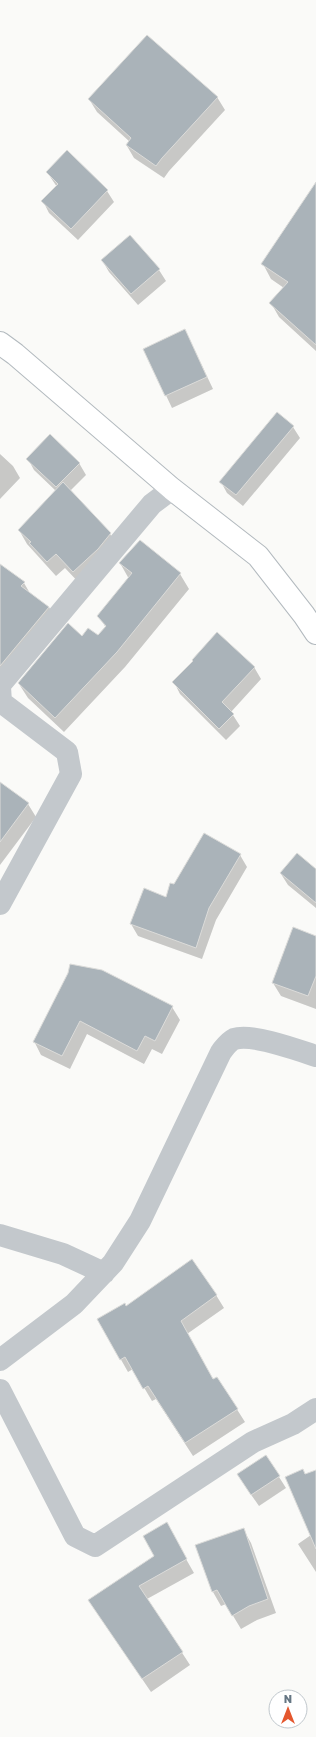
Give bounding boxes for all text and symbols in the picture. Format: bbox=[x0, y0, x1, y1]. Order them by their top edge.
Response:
north arrow bbox=[268, 1689, 308, 1729]
text: N bbox=[284, 1692, 292, 1705]

